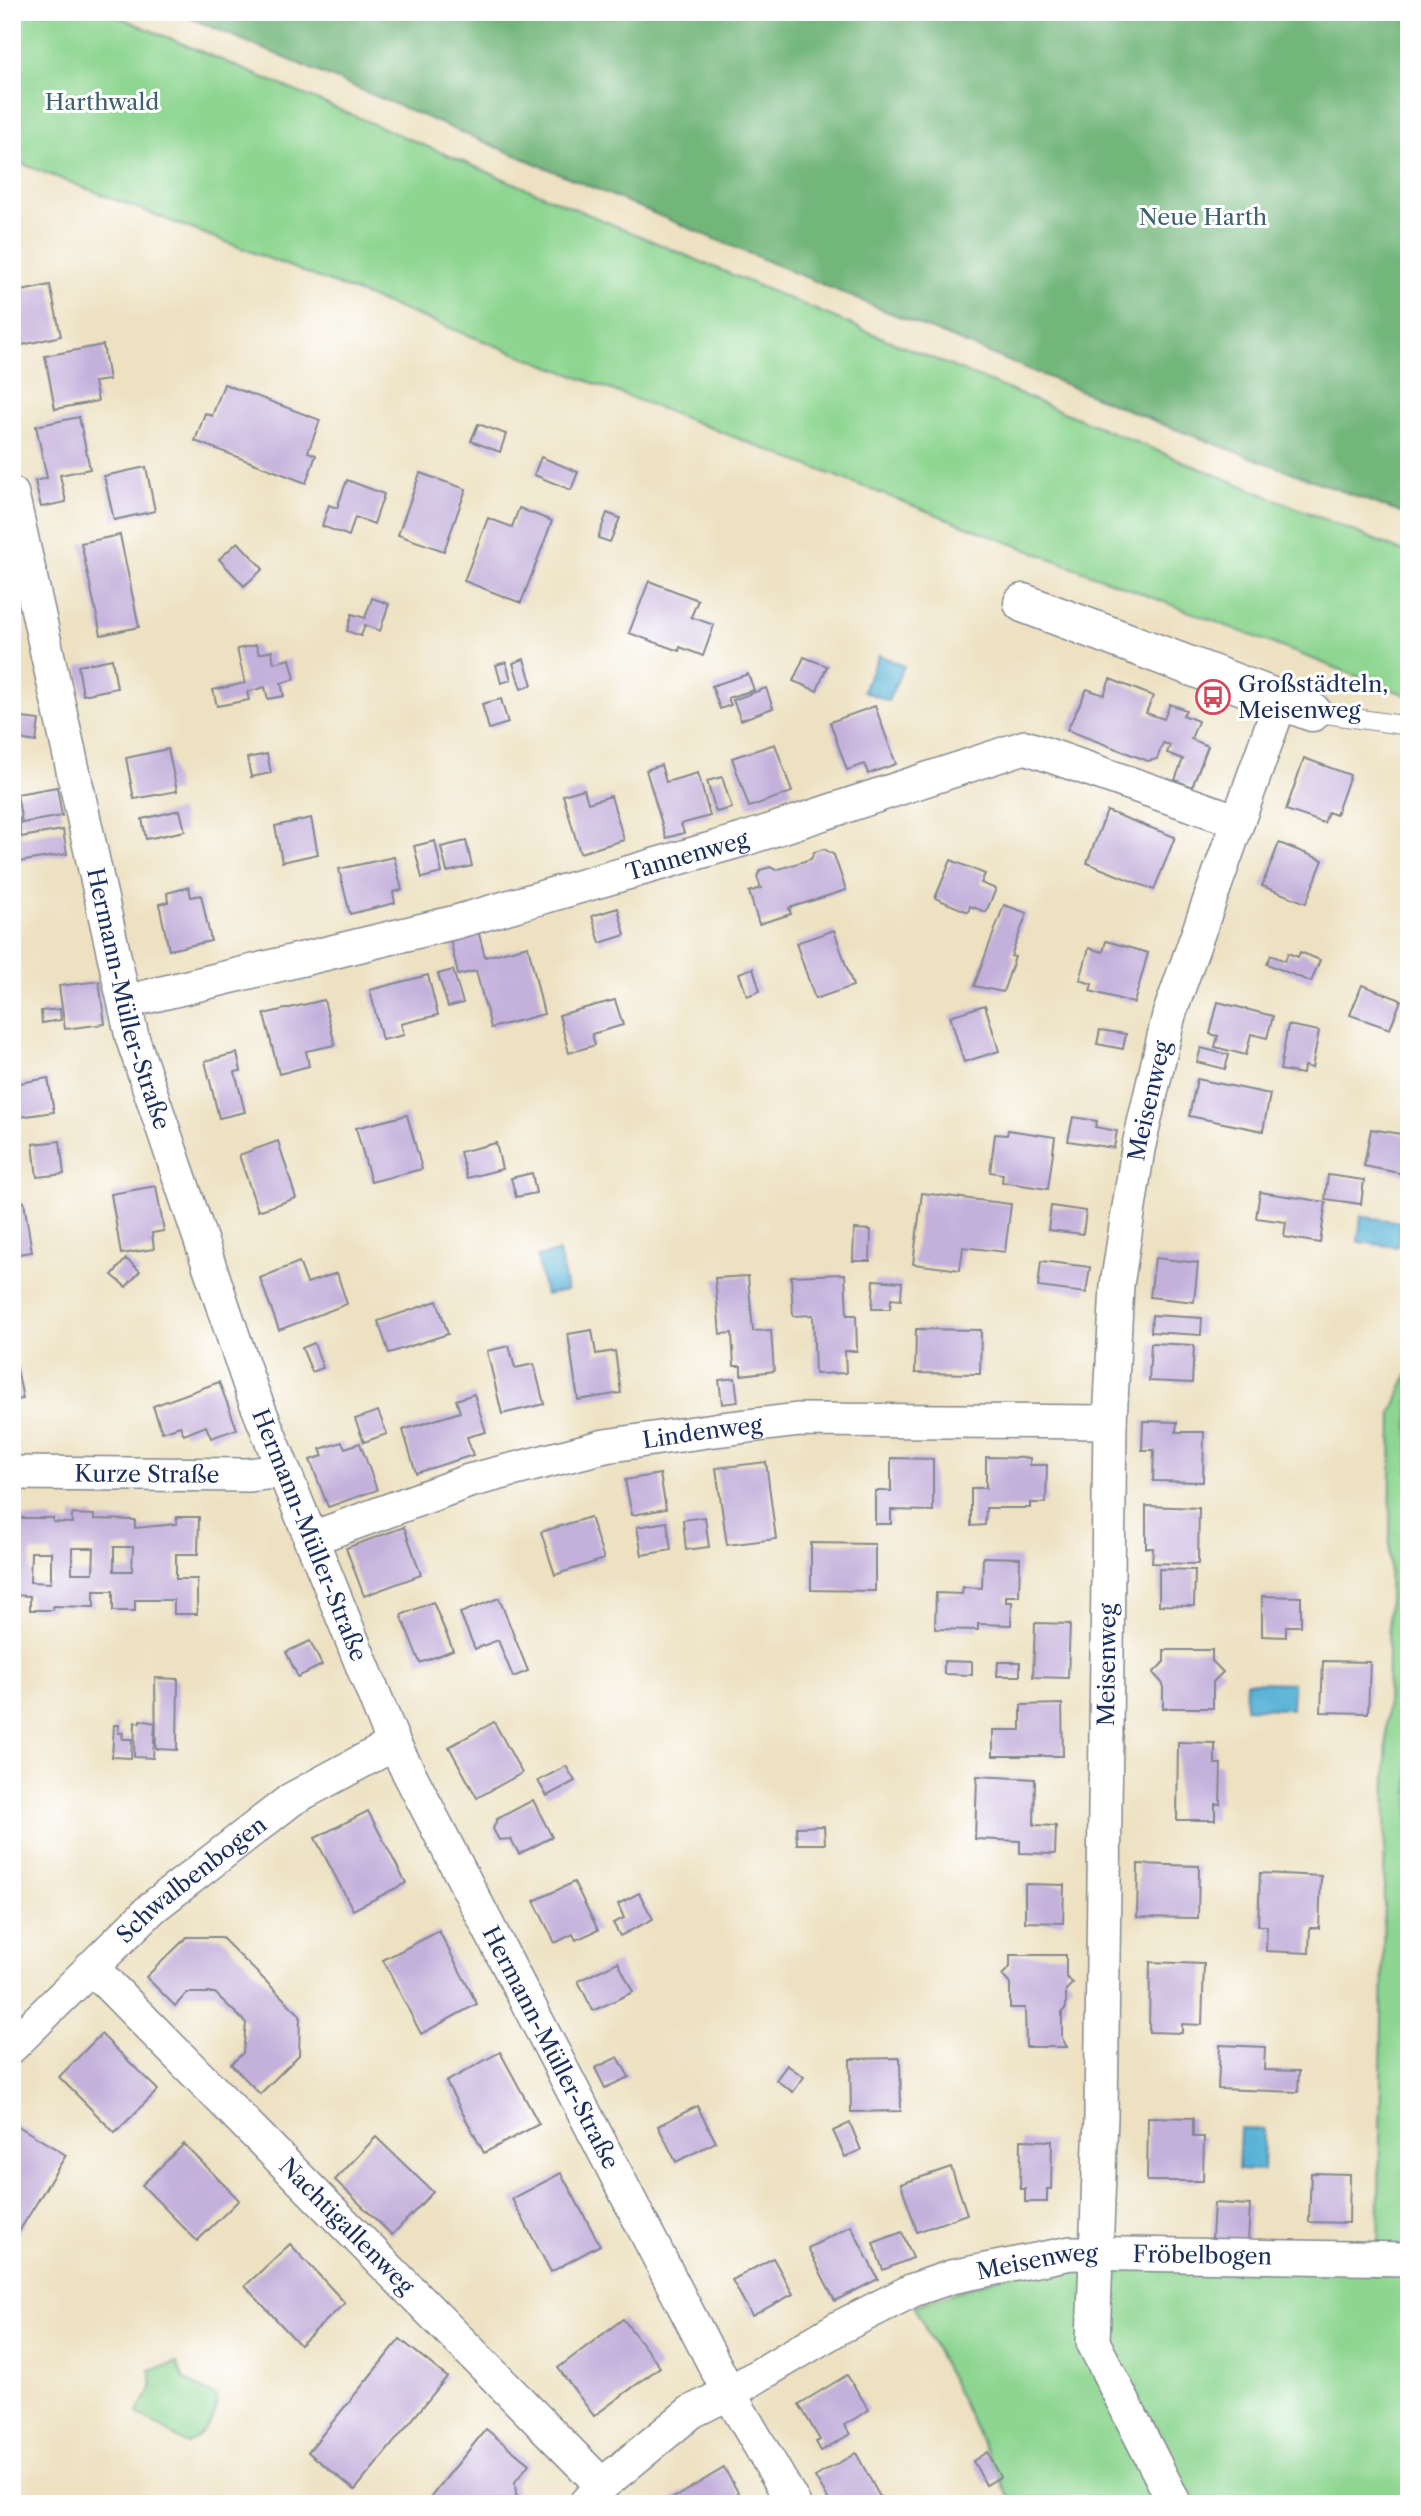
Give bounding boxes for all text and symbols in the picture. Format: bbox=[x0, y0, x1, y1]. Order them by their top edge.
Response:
park label: Harthwald bbox=[45, 88, 159, 116]
park label: Neue Harth bbox=[1139, 203, 1267, 231]
place label: Großstädteln, Meisenweg bbox=[1238, 670, 1388, 724]
bus stop icon: Großstädteln, Meisenweg bbox=[1194, 678, 1232, 716]
street label: Tannenweg bbox=[623, 825, 752, 887]
street label: Hermann-Müller-Straße bbox=[81, 865, 176, 1133]
street label: Meisenweg bbox=[1122, 1037, 1177, 1163]
street label: Hermann-Müller-Straße bbox=[246, 1405, 373, 1665]
street label: Lindenweg bbox=[641, 1410, 765, 1454]
street label: Kurze Straße bbox=[74, 1460, 220, 1489]
street label: Meisenweg bbox=[1092, 1602, 1122, 1726]
street label: Schwalbenbogen bbox=[111, 1810, 272, 1949]
street label: Hermann-Müller-Straße bbox=[476, 1921, 625, 2174]
street label: Nachtigallenweg bbox=[273, 2152, 420, 2301]
street label: Meisenweg bbox=[974, 2239, 1099, 2286]
street label: Fröbelbogen bbox=[1132, 2240, 1272, 2271]

